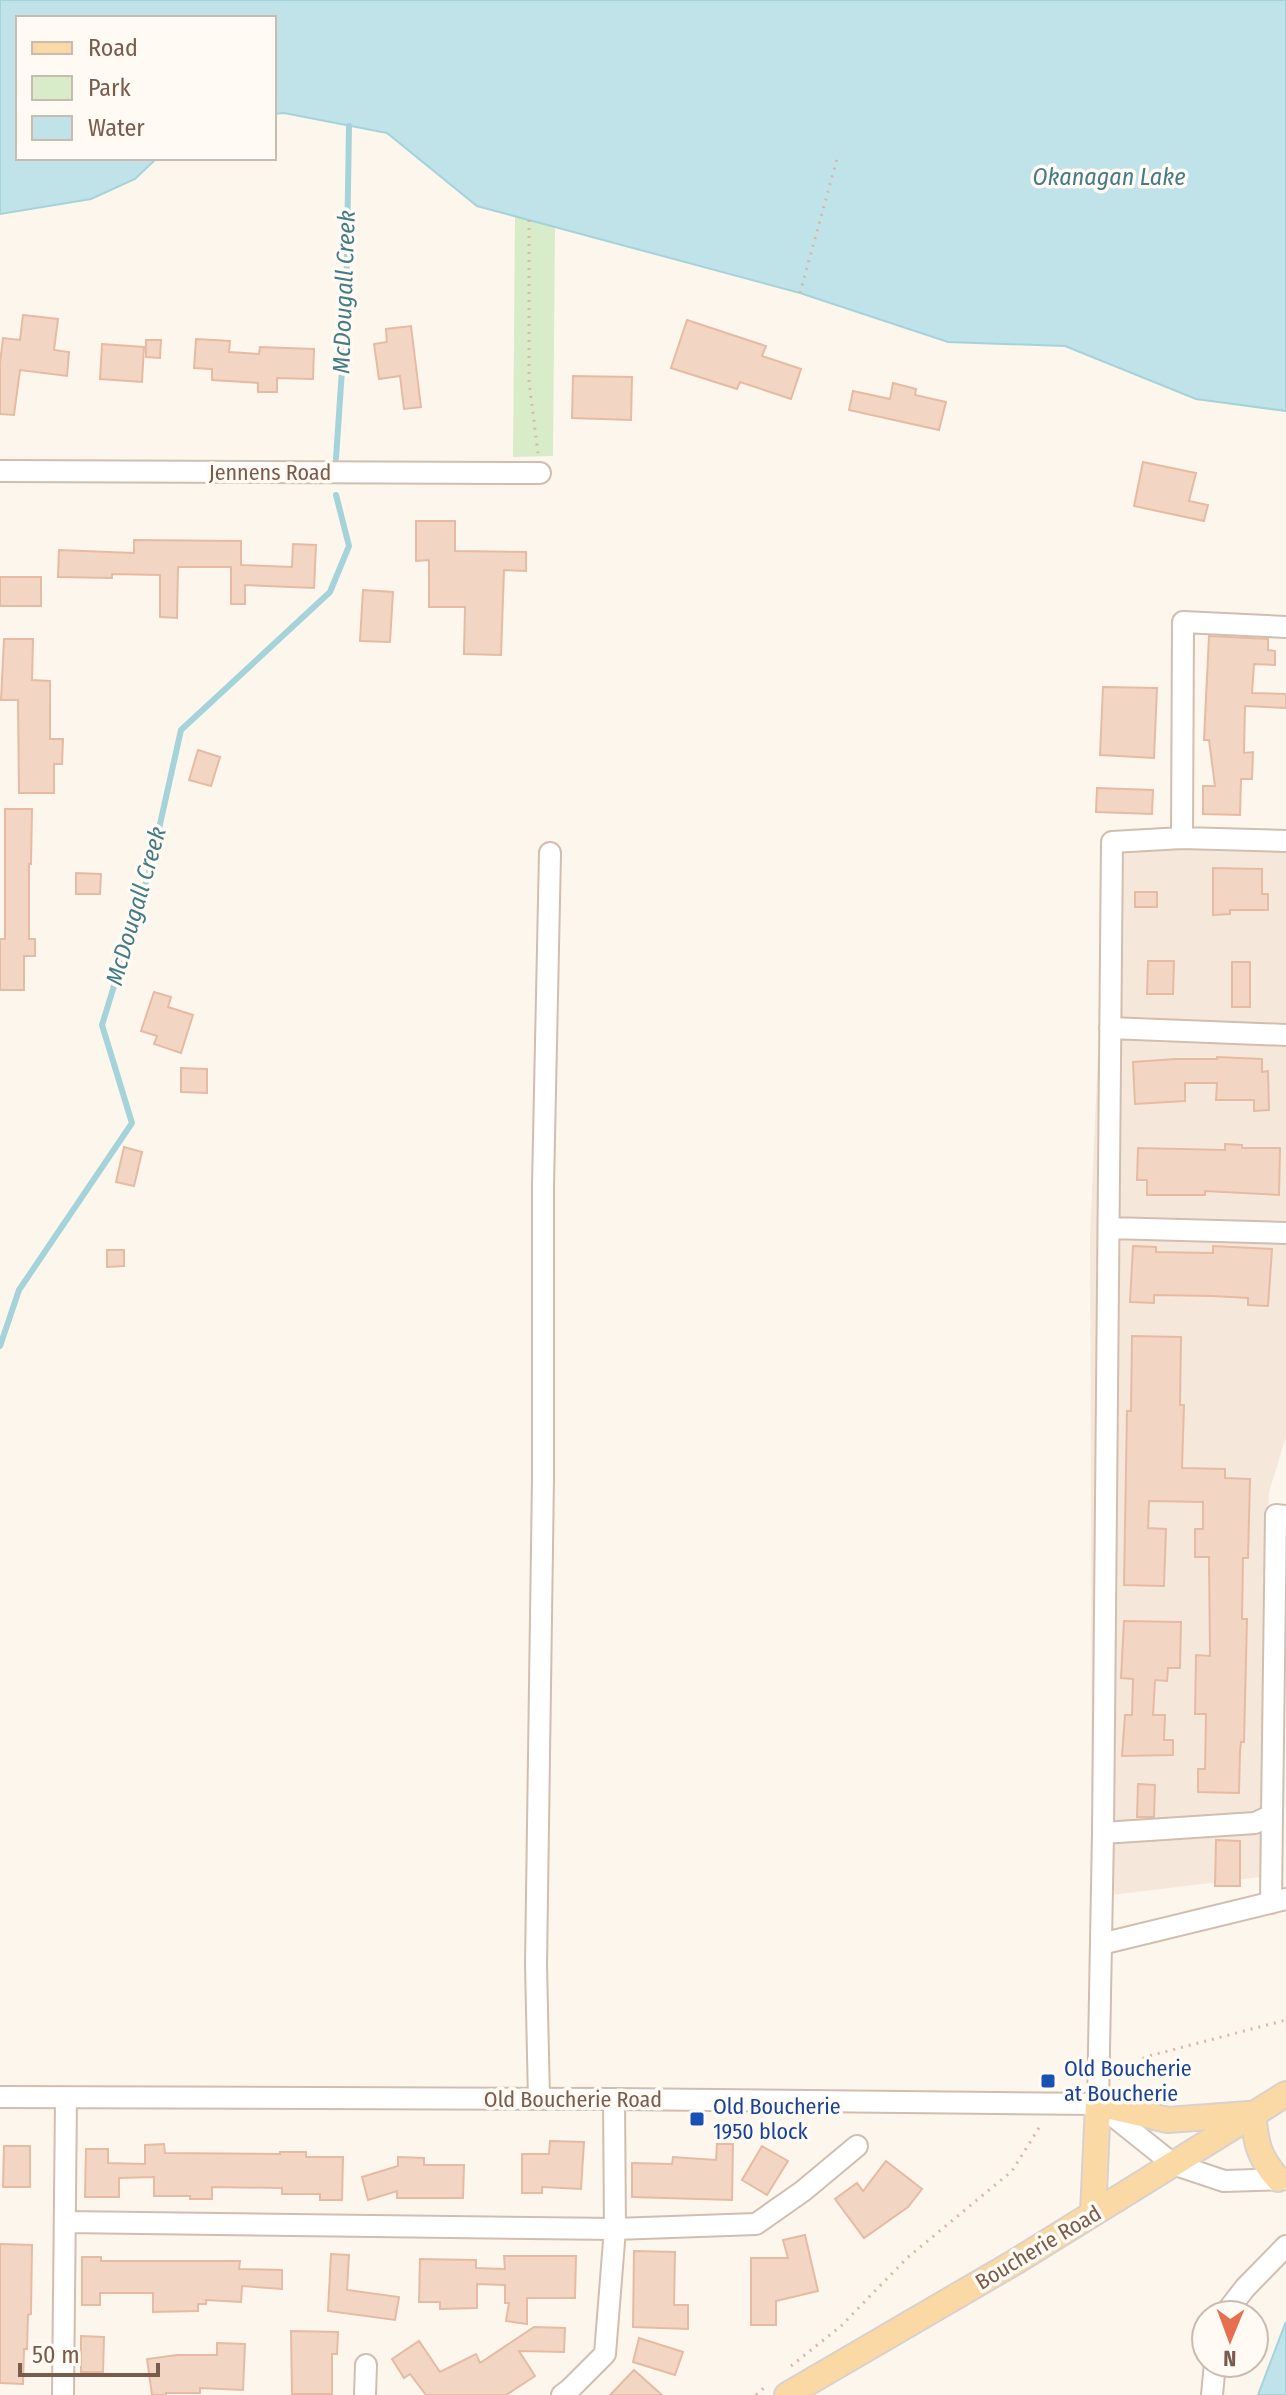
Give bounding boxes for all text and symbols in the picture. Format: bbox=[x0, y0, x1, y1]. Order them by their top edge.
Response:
legend bbox=[16, 16, 276, 160]
text: Road bbox=[88, 34, 138, 62]
text: Park bbox=[88, 74, 131, 102]
text: Water bbox=[88, 114, 145, 142]
water label: Okanagan Lake bbox=[1032, 163, 1186, 191]
water label: McDougall Creek bbox=[327, 210, 361, 374]
street label: Jennens Road bbox=[209, 459, 331, 486]
water label: McDougall Creek bbox=[100, 824, 172, 988]
place label: Old Boucherie at Boucherie bbox=[1064, 2055, 1192, 2107]
marker: Old Boucherie at Boucherie bbox=[1039, 2072, 1057, 2090]
street label: Old Boucherie Road bbox=[484, 2086, 662, 2113]
place label: Old Boucherie 1950 block bbox=[713, 2093, 841, 2145]
marker: Old Boucherie 1950 block bbox=[688, 2110, 706, 2128]
street label: Boucherie Road bbox=[971, 2199, 1106, 2296]
north arrow bbox=[1190, 2299, 1270, 2379]
scale bar bbox=[20, 2327, 158, 2377]
text: 50 m bbox=[32, 2341, 80, 2369]
text: N bbox=[1223, 2345, 1236, 2372]

